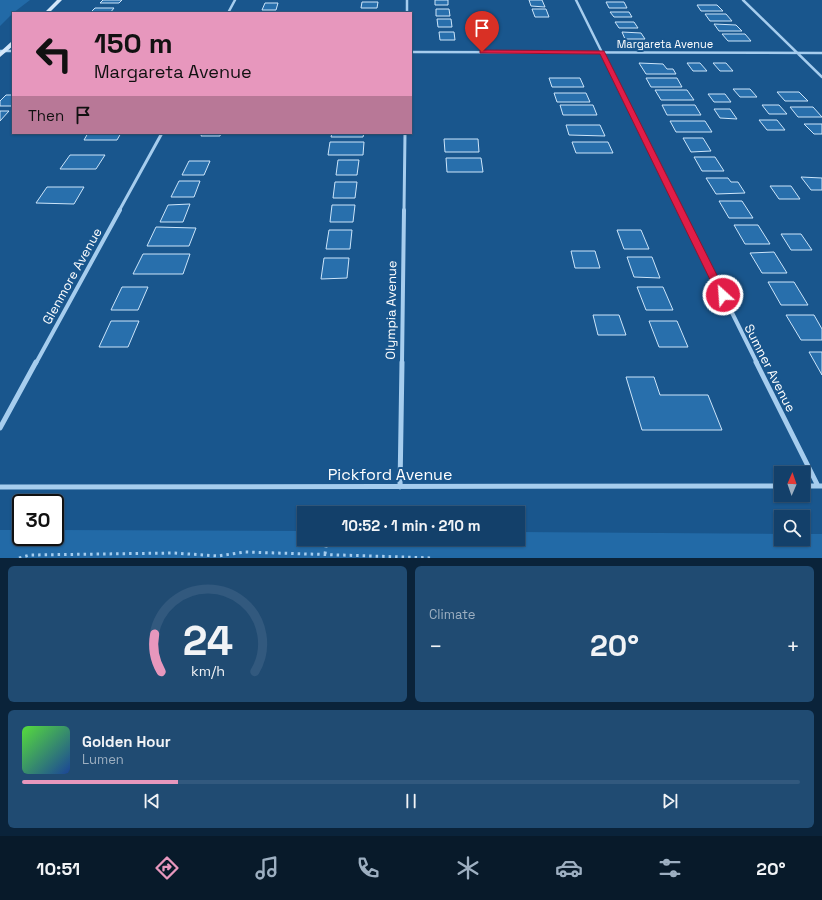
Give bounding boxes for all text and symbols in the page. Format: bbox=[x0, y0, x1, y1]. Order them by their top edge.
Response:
pin bbox=[465, 11, 499, 52]
icon: arrive bbox=[471, 17, 493, 39]
text: 150 m bbox=[94, 25, 173, 61]
icon: left bbox=[28, 28, 80, 80]
street label: Margareta Avenue bbox=[617, 37, 713, 51]
text: Margareta Avenue bbox=[94, 60, 252, 83]
icon: arrive bbox=[72, 104, 94, 126]
text: Then bbox=[28, 106, 64, 125]
street label: Glenmore Avenue bbox=[38, 225, 106, 327]
street label: Olympia Avenue bbox=[382, 260, 400, 360]
position arrow bbox=[702, 274, 744, 316]
street label: Sumner Avenue bbox=[740, 321, 800, 415]
street label: Pickford Avenue bbox=[328, 464, 452, 485]
north arrow bbox=[774, 466, 810, 502]
map controls bbox=[774, 466, 810, 546]
speed limit sign: 30 bbox=[12, 494, 64, 546]
button: search bbox=[774, 510, 810, 546]
text: 10:52 · 1 min · 210 m bbox=[341, 516, 481, 535]
text: Climate bbox=[429, 606, 475, 623]
text: 24 bbox=[182, 614, 233, 667]
text: 20° bbox=[590, 626, 639, 665]
text: − bbox=[429, 632, 443, 660]
text: + bbox=[786, 632, 800, 660]
text: km/h bbox=[190, 662, 225, 680]
text: Golden Hour bbox=[82, 732, 171, 751]
text: Lumen bbox=[82, 751, 124, 768]
icon: previous bbox=[141, 790, 163, 812]
icon: pause bbox=[400, 790, 422, 812]
icon: next bbox=[659, 790, 681, 812]
icon: directions bbox=[153, 854, 181, 882]
icon: music bbox=[253, 854, 281, 882]
icon: phone bbox=[354, 854, 382, 882]
icon: climate bbox=[454, 854, 482, 882]
icon: car bbox=[555, 854, 583, 882]
icon: filters bbox=[656, 854, 684, 882]
text: 10:51 bbox=[36, 857, 80, 880]
text: 20° bbox=[756, 857, 786, 880]

